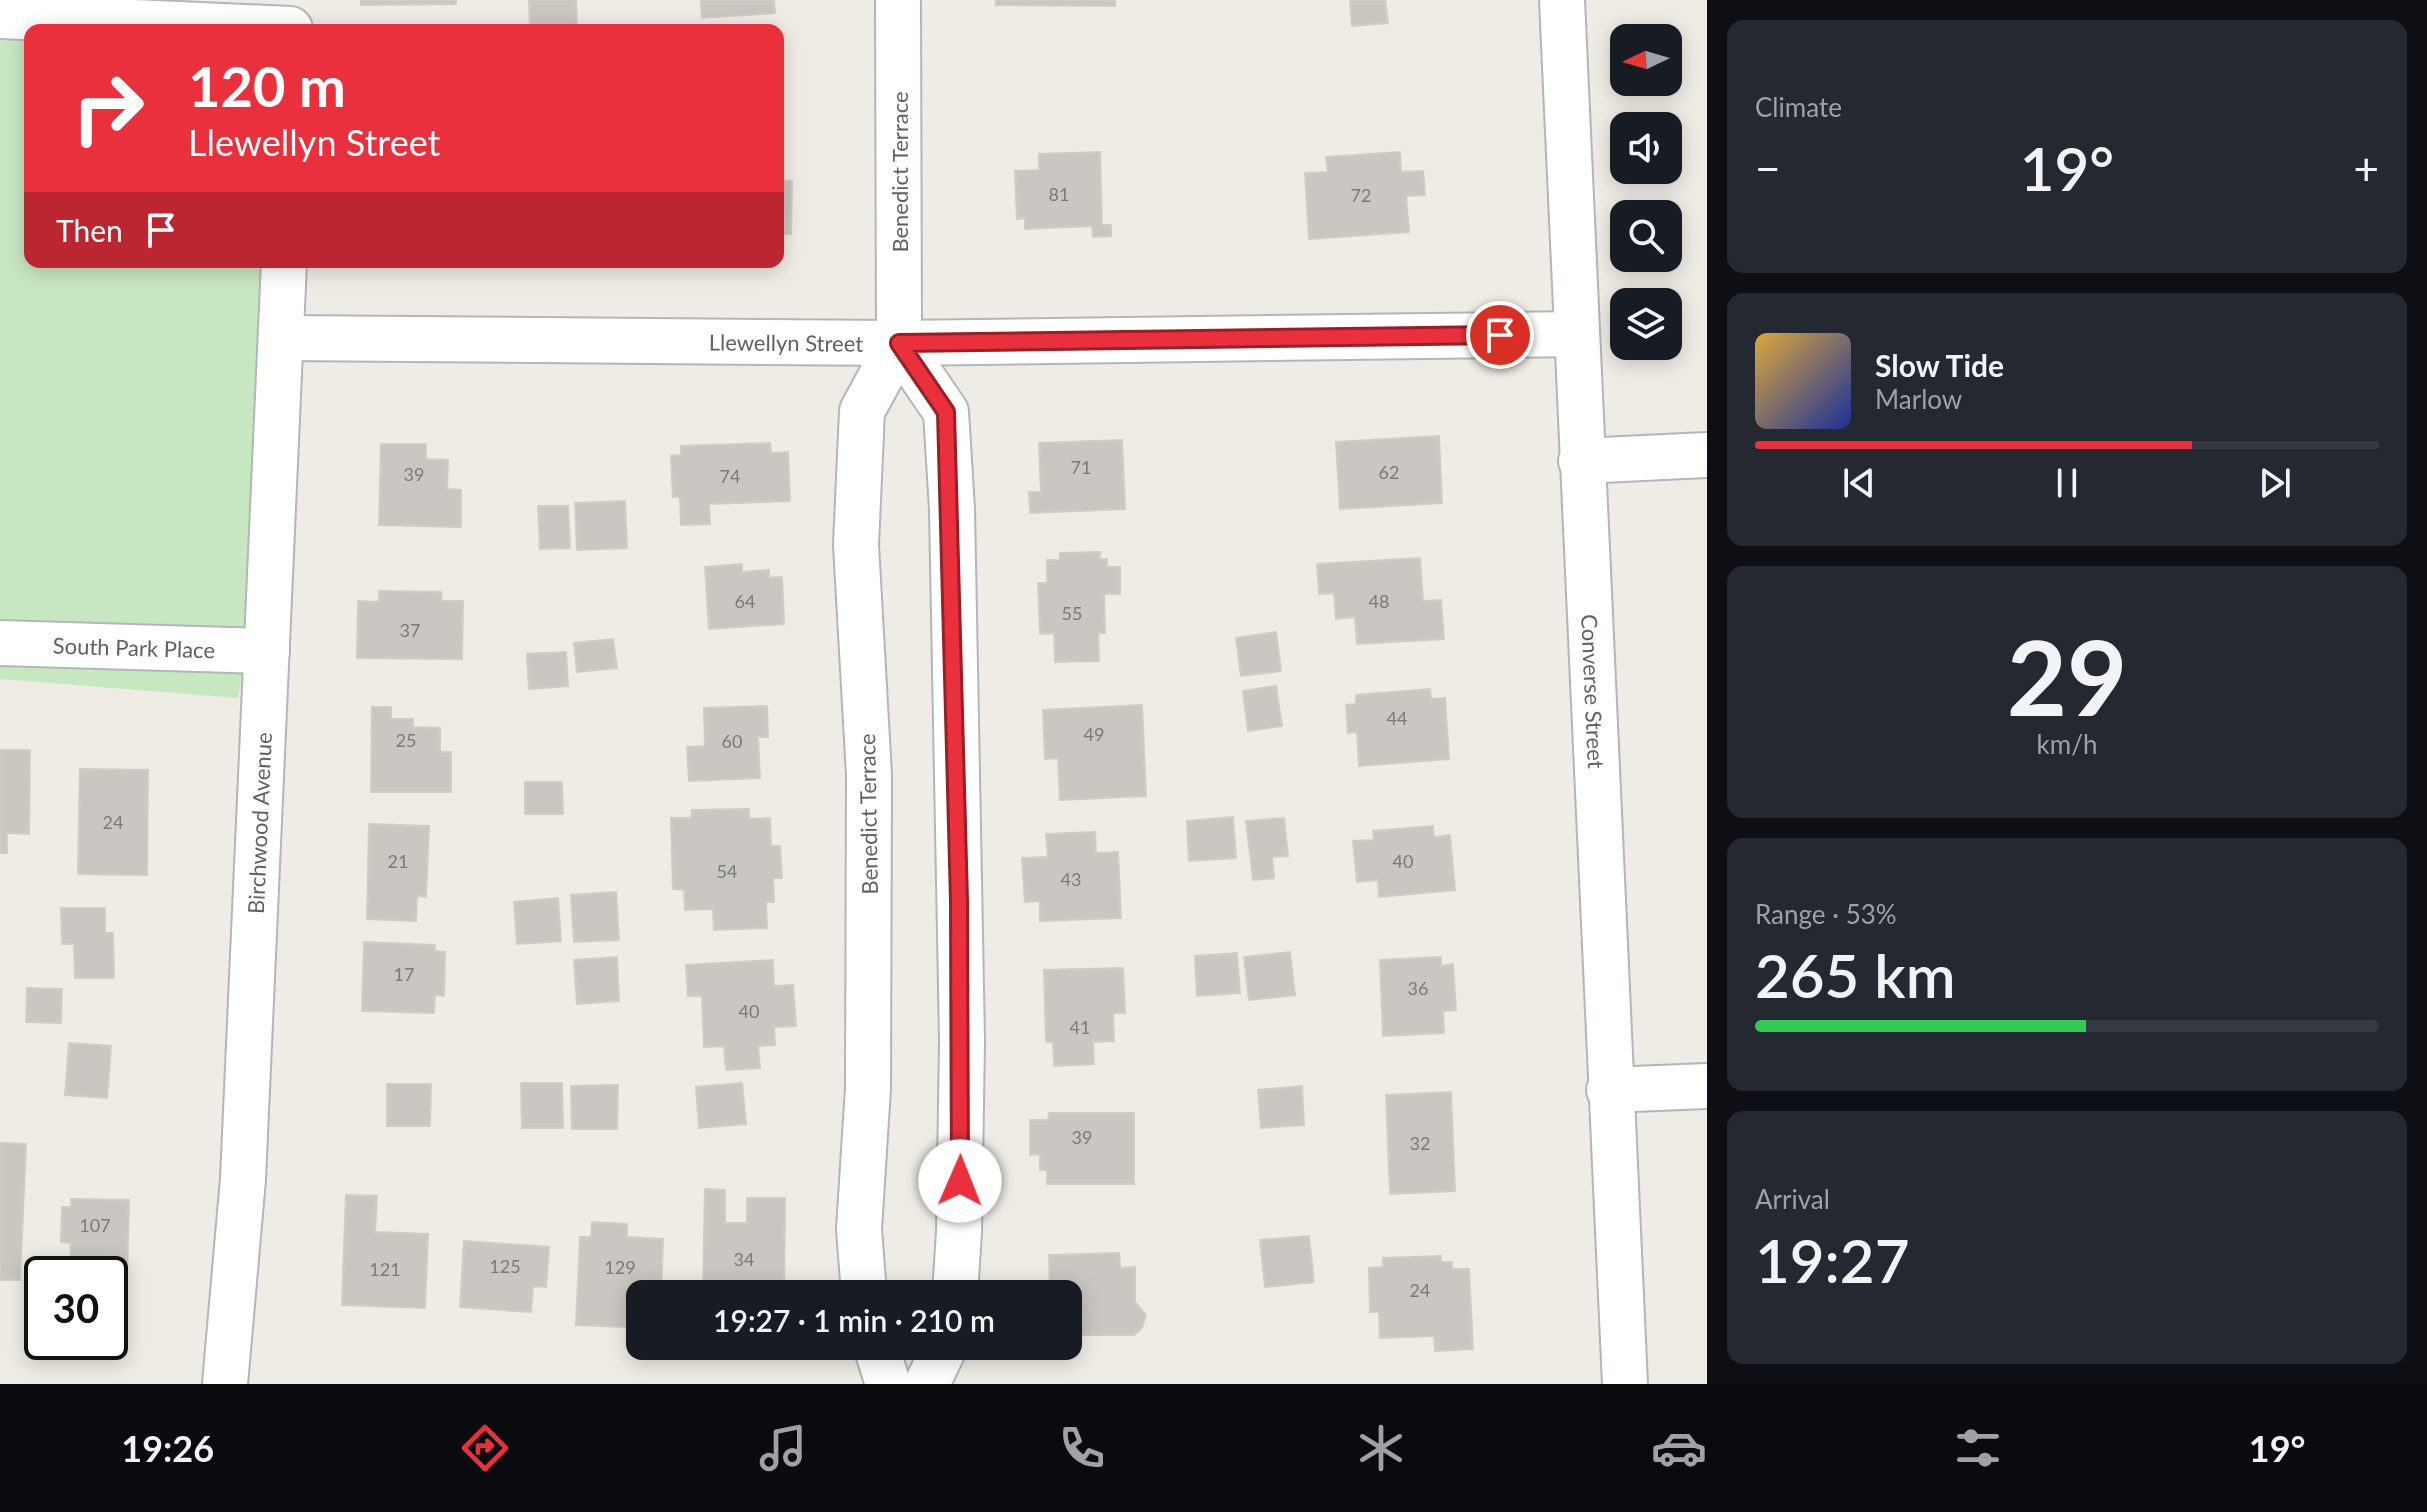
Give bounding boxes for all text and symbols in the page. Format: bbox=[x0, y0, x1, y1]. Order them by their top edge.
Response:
north arrow bbox=[1610, 24, 1682, 96]
map controls bbox=[1610, 24, 1682, 360]
text: 120 m bbox=[188, 52, 346, 119]
icon: right bbox=[56, 56, 160, 160]
street label: Benedict Terrace bbox=[886, 91, 913, 253]
text: Climate bbox=[1755, 91, 1842, 123]
button: sound bbox=[1610, 112, 1682, 184]
text: Llewellyn Street bbox=[188, 120, 441, 164]
text: 19° bbox=[2020, 132, 2114, 204]
text: − bbox=[1755, 142, 1781, 194]
text: + bbox=[2353, 142, 2379, 194]
house number: 81 bbox=[1049, 183, 1069, 205]
house number: 72 bbox=[1351, 184, 1371, 206]
button: search bbox=[1610, 200, 1682, 272]
icon: arrive bbox=[139, 208, 183, 252]
text: Then bbox=[56, 212, 123, 248]
button: layers bbox=[1610, 288, 1682, 360]
pin bbox=[1466, 301, 1534, 369]
icon: arrive bbox=[1478, 313, 1522, 357]
street label: Llewellyn Street bbox=[709, 328, 863, 356]
text: Slow Tide bbox=[1875, 347, 2004, 383]
text: Marlow bbox=[1875, 383, 1962, 415]
house number: 71 bbox=[1071, 456, 1091, 478]
house number: 62 bbox=[1379, 461, 1399, 483]
icon: previous bbox=[1837, 461, 1881, 505]
icon: pause bbox=[2045, 461, 2089, 505]
icon: next bbox=[2253, 461, 2297, 505]
house number: 39 bbox=[404, 463, 424, 485]
house number: 74 bbox=[720, 465, 740, 487]
house number: 64 bbox=[735, 590, 755, 612]
house number: 48 bbox=[1369, 590, 1389, 612]
house number: 55 bbox=[1062, 602, 1082, 624]
text: 29 bbox=[2007, 613, 2127, 738]
street label: Converse Street bbox=[1576, 614, 1610, 769]
house number: 37 bbox=[400, 619, 420, 641]
street label: South Park Place bbox=[52, 631, 215, 663]
house number: 44 bbox=[1387, 707, 1407, 729]
house number: 49 bbox=[1084, 723, 1104, 745]
text: km/h bbox=[2037, 728, 2097, 760]
house number: 25 bbox=[396, 729, 416, 751]
house number: 60 bbox=[722, 730, 742, 752]
street label: Birchwood Avenue bbox=[241, 732, 276, 915]
street label: Benedict Terrace bbox=[853, 733, 883, 895]
house number: 24 bbox=[103, 811, 123, 833]
house number: 21 bbox=[388, 850, 408, 872]
house number: 40 bbox=[1393, 850, 1413, 872]
house number: 54 bbox=[717, 860, 737, 882]
house number: 43 bbox=[1061, 868, 1081, 890]
text: Range · 53% bbox=[1755, 898, 1897, 930]
text: 265 km bbox=[1755, 939, 1956, 1011]
house number: 17 bbox=[394, 963, 414, 985]
house number: 36 bbox=[1408, 977, 1428, 999]
house number: 40 bbox=[739, 1000, 759, 1022]
house number: 41 bbox=[1070, 1016, 1090, 1038]
house number: 39 bbox=[1072, 1126, 1092, 1148]
house number: 32 bbox=[1410, 1132, 1430, 1154]
position arrow bbox=[918, 1139, 1002, 1223]
text: Arrival bbox=[1755, 1183, 1830, 1215]
house number: 107 bbox=[79, 1214, 111, 1236]
text: 19:27 bbox=[1755, 1224, 1909, 1296]
house number: 34 bbox=[734, 1248, 754, 1270]
house number: 125 bbox=[489, 1255, 521, 1277]
speed limit sign: 30 bbox=[24, 1256, 128, 1360]
house number: 129 bbox=[604, 1256, 636, 1278]
house number: 121 bbox=[369, 1258, 401, 1280]
house number: 24 bbox=[1410, 1279, 1430, 1301]
text: 19:27 · 1 min · 210 m bbox=[713, 1302, 995, 1338]
icon: directions bbox=[457, 1420, 513, 1476]
icon: music bbox=[755, 1420, 811, 1476]
icon: phone bbox=[1054, 1420, 1110, 1476]
icon: climate bbox=[1353, 1420, 1409, 1476]
icon: car bbox=[1651, 1420, 1707, 1476]
icon: filters bbox=[1950, 1420, 2006, 1476]
text: 19:26 bbox=[121, 1426, 214, 1470]
text: 19° bbox=[2249, 1426, 2306, 1470]

